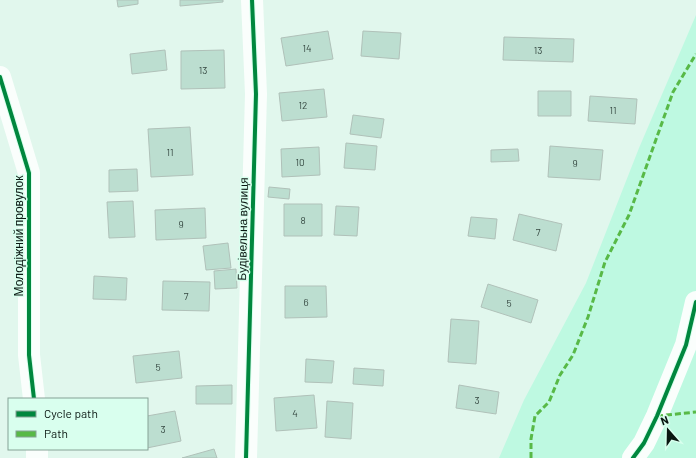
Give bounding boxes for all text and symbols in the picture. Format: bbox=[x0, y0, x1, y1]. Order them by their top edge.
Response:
house number: 14 bbox=[302, 42, 312, 54]
house number: 13 bbox=[534, 44, 542, 56]
house number: 13 bbox=[199, 64, 207, 76]
house number: 12 bbox=[299, 99, 307, 111]
house number: 11 bbox=[609, 104, 617, 116]
house number: 11 bbox=[166, 146, 174, 158]
house number: 10 bbox=[295, 156, 305, 168]
house number: 9 bbox=[572, 157, 578, 169]
street label: Молодіжний провулок bbox=[11, 175, 26, 296]
street label: Будівельна вулиця bbox=[234, 177, 251, 281]
house number: 8 bbox=[300, 214, 306, 226]
house number: 9 bbox=[178, 218, 184, 230]
house number: 7 bbox=[536, 226, 541, 238]
house number: 7 bbox=[184, 290, 189, 302]
house number: 6 bbox=[303, 296, 309, 308]
house number: 5 bbox=[506, 297, 512, 309]
house number: 5 bbox=[155, 361, 161, 373]
house number: 3 bbox=[474, 394, 480, 406]
legend bbox=[8, 398, 148, 450]
text: Cycle path bbox=[44, 406, 98, 420]
house number: 4 bbox=[292, 407, 298, 419]
north arrow bbox=[648, 410, 688, 450]
text: N bbox=[659, 413, 670, 427]
house number: 3 bbox=[160, 423, 166, 435]
text: Path bbox=[44, 426, 68, 440]

